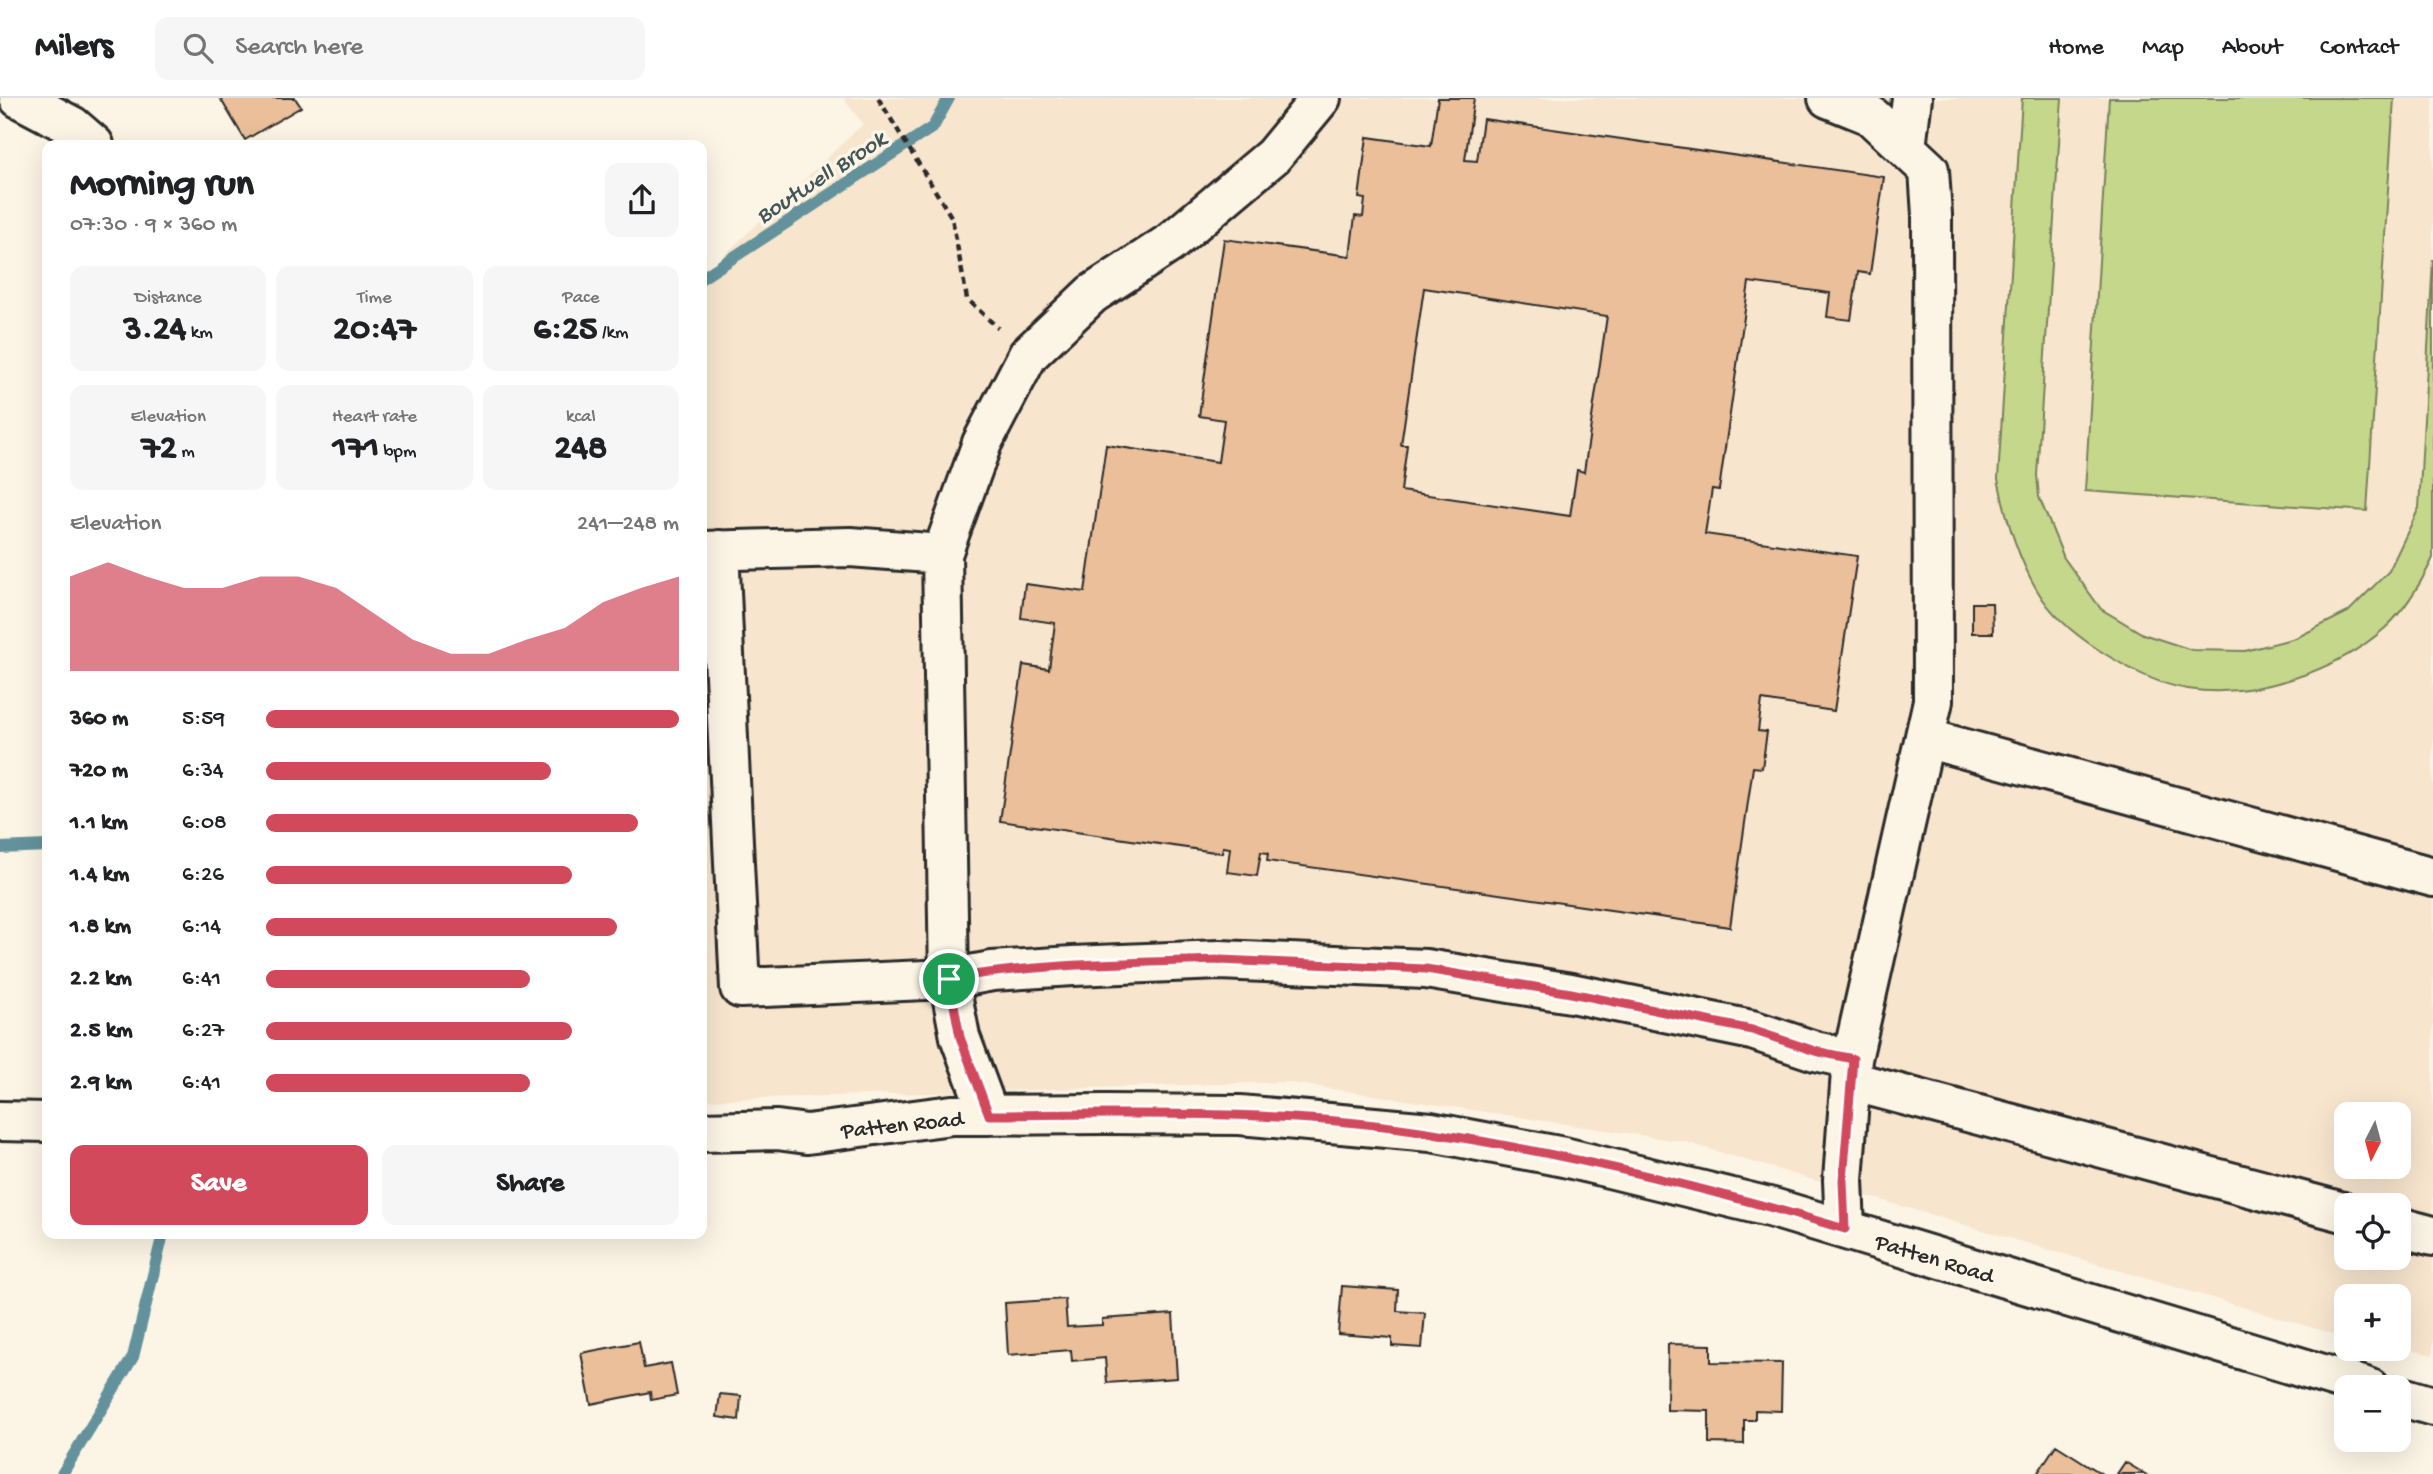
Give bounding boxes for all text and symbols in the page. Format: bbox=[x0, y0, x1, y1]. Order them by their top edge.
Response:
search box bbox=[155, 17, 645, 80]
text: Milers bbox=[35, 29, 113, 67]
icon: search bbox=[179, 29, 217, 67]
text: Search here bbox=[235, 33, 363, 64]
text: Home bbox=[2048, 34, 2104, 63]
text: Map bbox=[2142, 34, 2184, 63]
text: About bbox=[2222, 34, 2282, 63]
text: Contact bbox=[2320, 34, 2398, 63]
water label: Boutwell Brook bbox=[751, 125, 894, 232]
button: share bbox=[605, 163, 679, 237]
text: Morning run bbox=[70, 164, 254, 208]
text: 07:30 · 9 × 360 m bbox=[70, 212, 237, 239]
text: Distance bbox=[135, 287, 202, 310]
text: Time bbox=[357, 287, 392, 310]
text: Pace bbox=[562, 287, 599, 310]
text: 3.24 bbox=[123, 310, 186, 351]
text: 20:47 bbox=[333, 310, 416, 351]
text: 6:25 bbox=[533, 310, 597, 351]
text: km bbox=[186, 322, 213, 345]
text: /km bbox=[597, 322, 628, 345]
text: Elevation bbox=[130, 406, 206, 429]
text: Heart rate bbox=[332, 406, 417, 429]
text: kcal bbox=[566, 406, 596, 429]
text: 72 bbox=[141, 429, 177, 470]
text: 171 bbox=[333, 429, 379, 470]
text: 248 bbox=[554, 429, 607, 470]
text: m bbox=[177, 441, 195, 464]
text: bpm bbox=[379, 441, 416, 464]
text: Elevation bbox=[70, 511, 161, 538]
text: 241–248 m bbox=[577, 511, 679, 538]
text: 360 m bbox=[70, 706, 128, 733]
text: 5:59 bbox=[182, 706, 225, 733]
text: 720 m bbox=[70, 758, 128, 785]
text: 6:34 bbox=[182, 758, 224, 785]
text: 1.1 km bbox=[70, 810, 128, 837]
text: 6:08 bbox=[182, 810, 227, 837]
text: 1.4 km bbox=[70, 862, 129, 889]
text: 6:26 bbox=[182, 862, 224, 889]
text: 1.8 km bbox=[70, 914, 131, 941]
text: 6:14 bbox=[182, 914, 221, 941]
pin bbox=[919, 949, 979, 1009]
icon: arrive bbox=[930, 960, 968, 998]
text: 2.2 km bbox=[70, 966, 132, 993]
text: 6:41 bbox=[182, 966, 221, 993]
text: 2.5 km bbox=[70, 1018, 133, 1045]
text: 6:27 bbox=[182, 1018, 224, 1045]
text: 2.9 km bbox=[70, 1070, 132, 1097]
text: 6:41 bbox=[182, 1070, 221, 1097]
north arrow bbox=[2334, 1102, 2412, 1180]
map controls bbox=[2334, 1102, 2411, 1452]
street label: Patten Road bbox=[839, 1106, 966, 1146]
button: Save bbox=[70, 1145, 368, 1225]
button: Share bbox=[382, 1145, 679, 1225]
button: locate bbox=[2334, 1193, 2411, 1270]
street label: Patten Road bbox=[1870, 1229, 1998, 1292]
button: + bbox=[2334, 1284, 2411, 1361]
button: − bbox=[2334, 1375, 2411, 1452]

